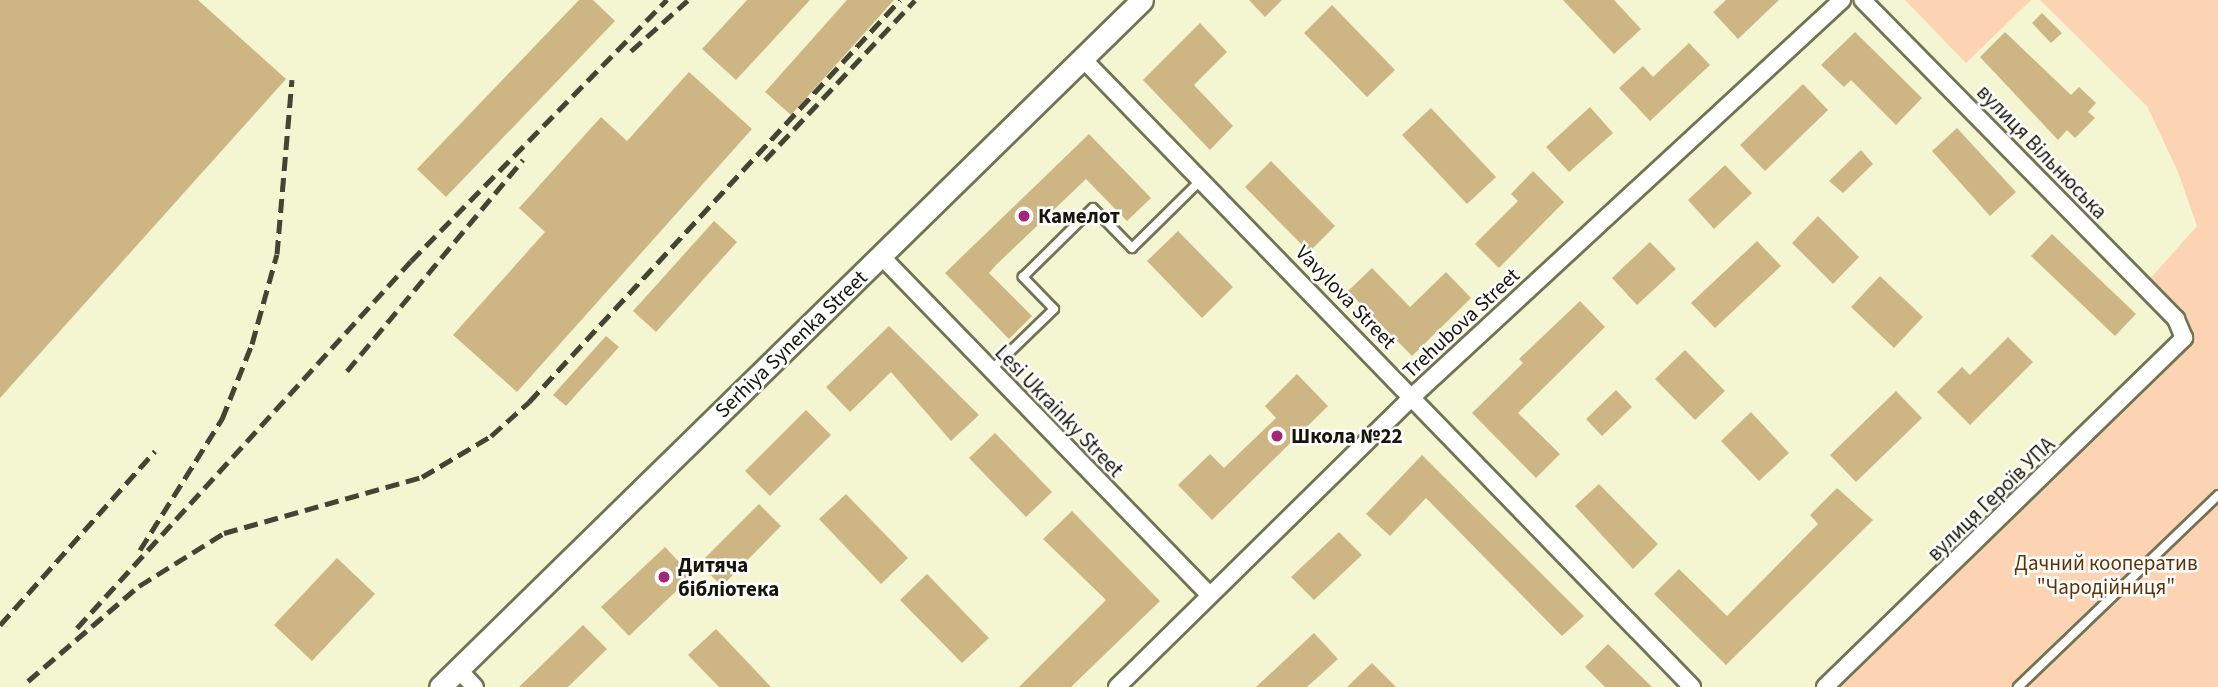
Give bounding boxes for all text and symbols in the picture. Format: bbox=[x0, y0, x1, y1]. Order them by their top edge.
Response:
street label: вулиця Вільнюська bbox=[1971, 80, 2113, 224]
place label: Камелот bbox=[1038, 203, 1120, 229]
marker: Камелот bbox=[1016, 208, 1032, 224]
street label: Vavylova Street bbox=[1290, 240, 1402, 354]
street label: Trehubova Street bbox=[1397, 263, 1525, 383]
street label: Serhiya Synenka Street bbox=[710, 265, 872, 423]
street label: Lesi Ukrainky Street bbox=[990, 340, 1128, 482]
place label: Школа №22 bbox=[1291, 423, 1403, 449]
marker: Школа №22 bbox=[1269, 428, 1285, 444]
street label: вулиця Героїв УПА bbox=[1922, 432, 2060, 566]
park label: Дачний кооператив "Чародійниця" bbox=[2014, 550, 2198, 600]
place label: Дитяча бібліотека bbox=[678, 552, 779, 602]
marker: Дитяча бібліотека bbox=[656, 569, 672, 585]

